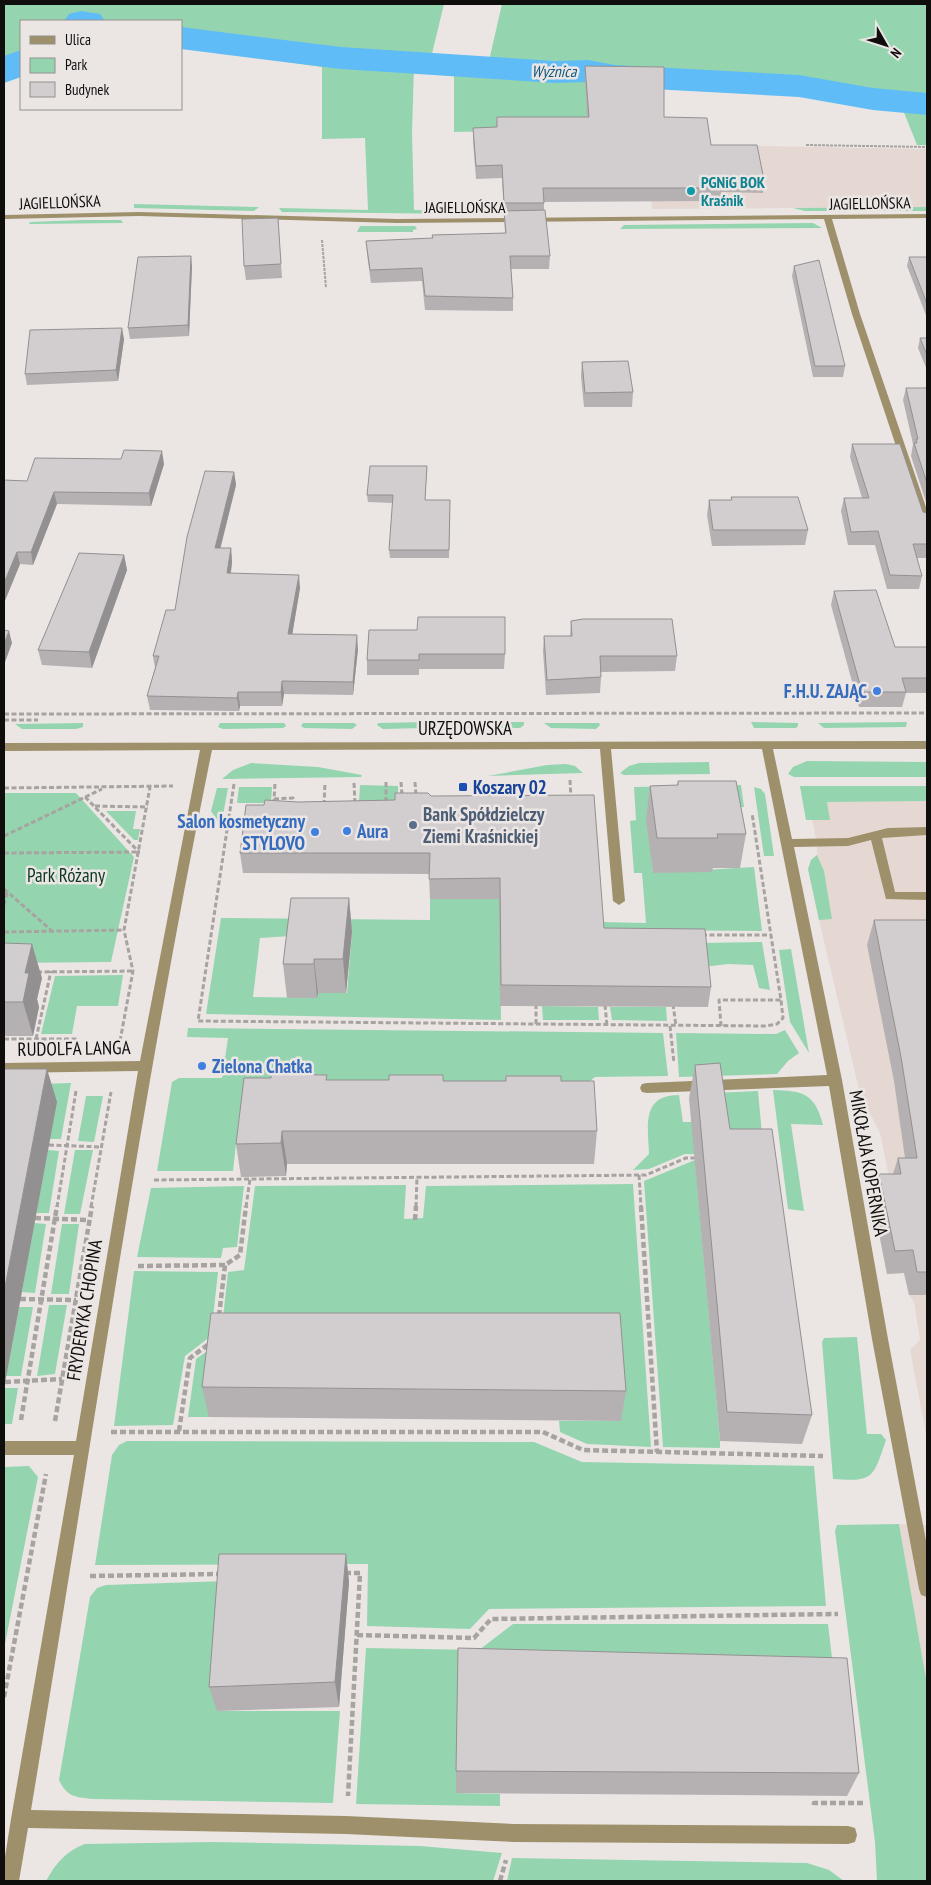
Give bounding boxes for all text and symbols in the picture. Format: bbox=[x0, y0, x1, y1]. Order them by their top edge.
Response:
legend bbox=[20, 20, 182, 110]
north arrow bbox=[861, 20, 911, 70]
text: Ulica bbox=[65, 30, 91, 49]
text: N bbox=[887, 45, 905, 62]
text: Park bbox=[65, 55, 87, 74]
water label: Wyżnica bbox=[532, 61, 578, 81]
text: Budynek bbox=[65, 80, 109, 99]
place label: PGNiG BOK Kraśnik bbox=[701, 172, 766, 210]
marker: PGNiG BOK Kraśnik bbox=[685, 185, 697, 197]
street label: JAGIELLOŃSKA bbox=[18, 191, 101, 213]
street label: JAGIELLOŃSKA bbox=[828, 192, 911, 214]
street label: JAGIELLOŃSKA bbox=[423, 197, 506, 217]
place label: F.H.U. ZAJĄC bbox=[784, 679, 867, 703]
marker: F.H.U. ZAJĄC bbox=[871, 685, 883, 697]
street label: URZĘDOWSKA bbox=[418, 716, 512, 740]
place label: Koszary 02 bbox=[473, 775, 547, 799]
marker: Koszary 02 bbox=[457, 781, 469, 793]
place label: Bank Spółdzielczy Ziemi Kraśnickiej bbox=[423, 802, 545, 848]
place label: Salon kosmetyczny STYLOVO bbox=[177, 809, 305, 855]
place label: Aura bbox=[356, 819, 389, 843]
marker: Bank Spółdzielczy Ziemi Kraśnickiej bbox=[407, 819, 419, 831]
marker: Aura bbox=[341, 825, 353, 837]
marker: Salon kosmetyczny STYLOVO bbox=[309, 826, 321, 838]
park label: Park Różany bbox=[27, 863, 106, 887]
street label: RUDOLFA LANGA bbox=[17, 1035, 131, 1061]
place label: Zielona Chatka bbox=[212, 1054, 312, 1078]
marker: Zielona Chatka bbox=[196, 1060, 208, 1072]
street label: MIKOŁAJA KOPERNIKA bbox=[844, 1088, 894, 1238]
street label: FRYDERYKA CHOPINA bbox=[61, 1238, 107, 1382]

